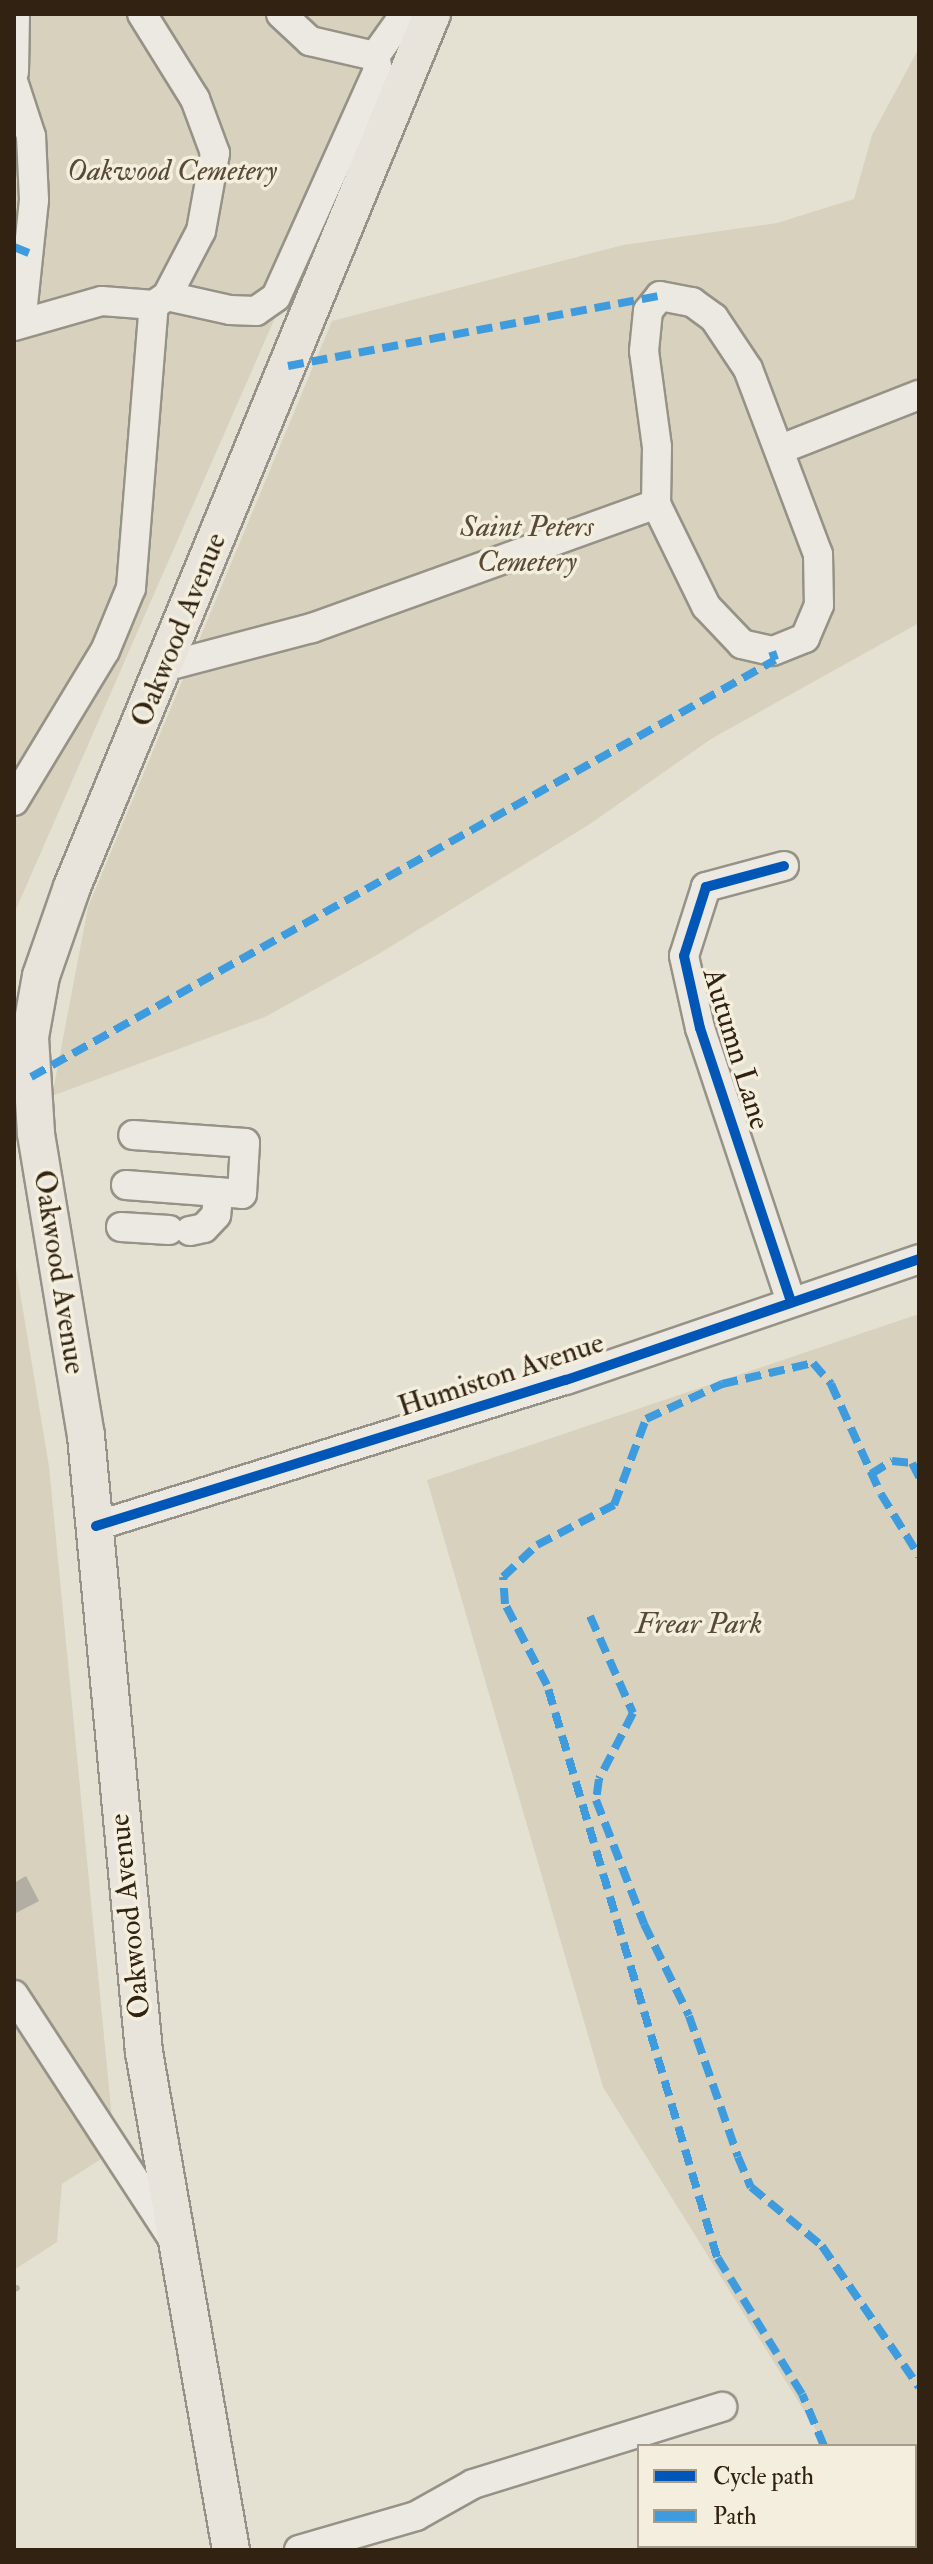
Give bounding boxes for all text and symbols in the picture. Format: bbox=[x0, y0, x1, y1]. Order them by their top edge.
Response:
park label: Oakwood Cemetery bbox=[67, 153, 277, 189]
park label: Saint Peters Cemetery bbox=[460, 509, 594, 580]
street label: Oakwood Avenue bbox=[124, 528, 234, 732]
street label: Autumn Lane bbox=[694, 964, 778, 1134]
street label: Oakwood Avenue bbox=[25, 1167, 93, 1377]
street label: Humiston Avenue bbox=[394, 1325, 608, 1425]
park label: Frear Park bbox=[636, 1606, 762, 1642]
street label: Oakwood Avenue bbox=[101, 1812, 159, 2020]
legend bbox=[637, 2444, 917, 2548]
text: Cycle path bbox=[713, 2461, 814, 2492]
text: Path bbox=[713, 2501, 757, 2532]

